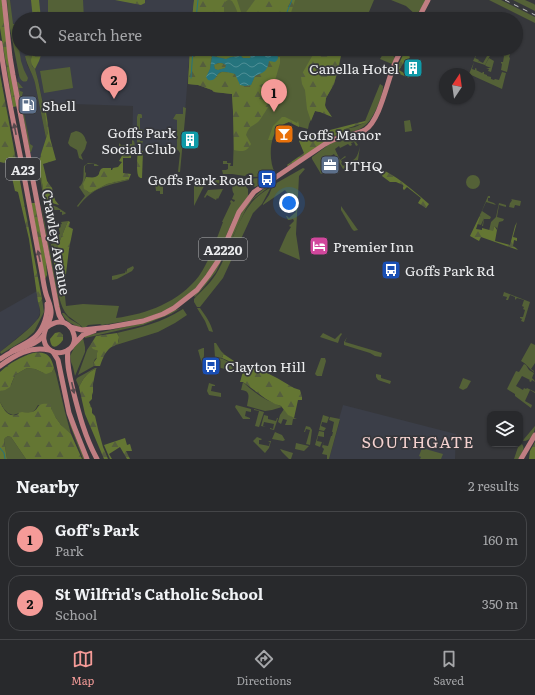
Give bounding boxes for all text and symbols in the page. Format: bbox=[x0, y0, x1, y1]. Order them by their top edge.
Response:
search box bbox=[12, 12, 523, 56]
icon: search bbox=[26, 23, 48, 45]
text: Search here bbox=[58, 23, 142, 46]
building icon: Canella Hotel bbox=[402, 57, 424, 79]
place label: Canella Hotel bbox=[309, 58, 399, 78]
pin: 2 bbox=[101, 66, 127, 99]
north arrow bbox=[439, 68, 475, 104]
pin: 1 bbox=[261, 79, 287, 112]
fuel station icon: Shell bbox=[17, 94, 39, 116]
place label: Shell bbox=[42, 95, 76, 115]
one-way arrow bbox=[12, 122, 18, 135]
place label: Goffs Park Social Club bbox=[102, 122, 176, 158]
bar icon: Goffs Manor bbox=[273, 123, 295, 145]
place label: Goffs Manor bbox=[298, 124, 381, 144]
building icon: Goffs Park Social Club bbox=[179, 129, 201, 151]
office icon: ITHQ bbox=[319, 154, 341, 176]
place label: ITHQ bbox=[344, 155, 385, 175]
road number: A23 bbox=[6, 158, 40, 180]
bus stop icon: Goffs Park Road bbox=[256, 168, 278, 190]
place label: Goffs Park Road bbox=[148, 169, 253, 189]
street label: Crawley Avenue bbox=[38, 188, 76, 296]
your location bbox=[279, 193, 299, 213]
hotel icon: Premier Inn bbox=[308, 235, 330, 257]
place label: Premier Inn bbox=[333, 236, 414, 256]
road number: A2220 bbox=[199, 238, 247, 260]
one-way arrow bbox=[35, 250, 41, 263]
bus stop icon: Goffs Park Rd bbox=[380, 259, 402, 281]
place label: Goffs Park Rd bbox=[405, 260, 495, 280]
bus stop icon: Clayton Hill bbox=[200, 355, 222, 377]
place label: Clayton Hill bbox=[225, 356, 306, 376]
one-way arrow bbox=[70, 382, 76, 394]
map controls bbox=[487, 411, 523, 447]
button: layers bbox=[487, 411, 523, 447]
district label: SOUTHGATE bbox=[361, 429, 475, 453]
text: Nearby bbox=[16, 473, 79, 498]
text: 2 results bbox=[468, 476, 519, 495]
text: Goff's Park bbox=[55, 518, 139, 541]
text: 1 bbox=[27, 530, 33, 549]
text: 160 m bbox=[483, 530, 518, 549]
text: Park bbox=[55, 541, 84, 560]
text: St Wilfrid's Catholic School bbox=[55, 582, 263, 605]
text: 2 bbox=[27, 594, 33, 613]
text: 350 m bbox=[482, 594, 518, 613]
text: School bbox=[55, 605, 97, 624]
tab: Map bbox=[71, 648, 94, 688]
tab: Directions bbox=[236, 648, 291, 688]
tab: Saved bbox=[433, 648, 464, 688]

